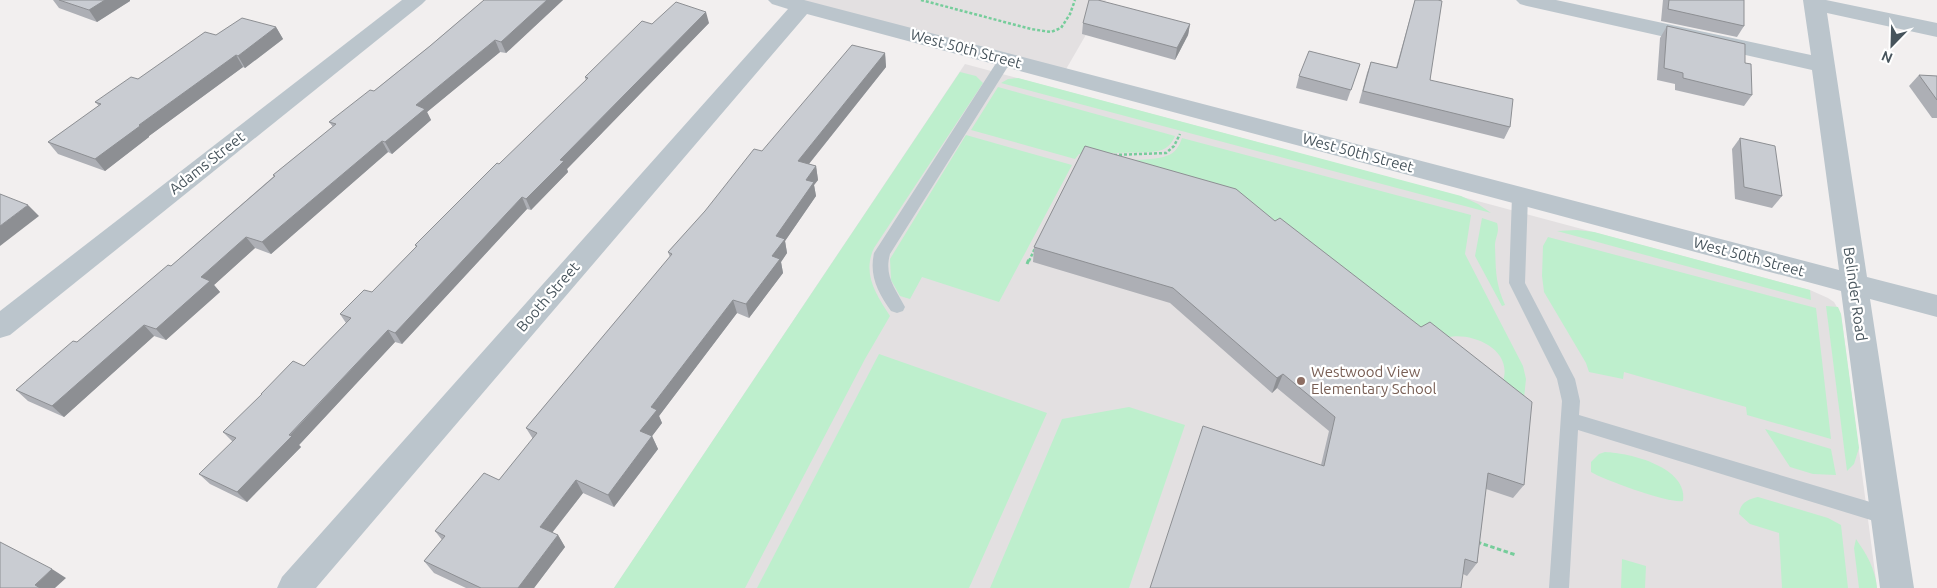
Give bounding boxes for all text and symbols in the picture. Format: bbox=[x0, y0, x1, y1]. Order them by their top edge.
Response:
north arrow bbox=[1867, 20, 1917, 70]
street label: West 50th Street bbox=[909, 25, 1024, 72]
text: N bbox=[1879, 48, 1895, 66]
street label: Adams Street bbox=[166, 128, 248, 197]
street label: West 50th Street bbox=[1301, 129, 1416, 176]
street label: West 50th Street bbox=[1692, 233, 1807, 280]
street label: Belinder Road bbox=[1840, 246, 1871, 342]
street label: Booth Street bbox=[513, 258, 583, 335]
place label: Westwood View Elementary School bbox=[1311, 363, 1437, 397]
marker: Westwood View Elementary School bbox=[1295, 375, 1307, 387]

